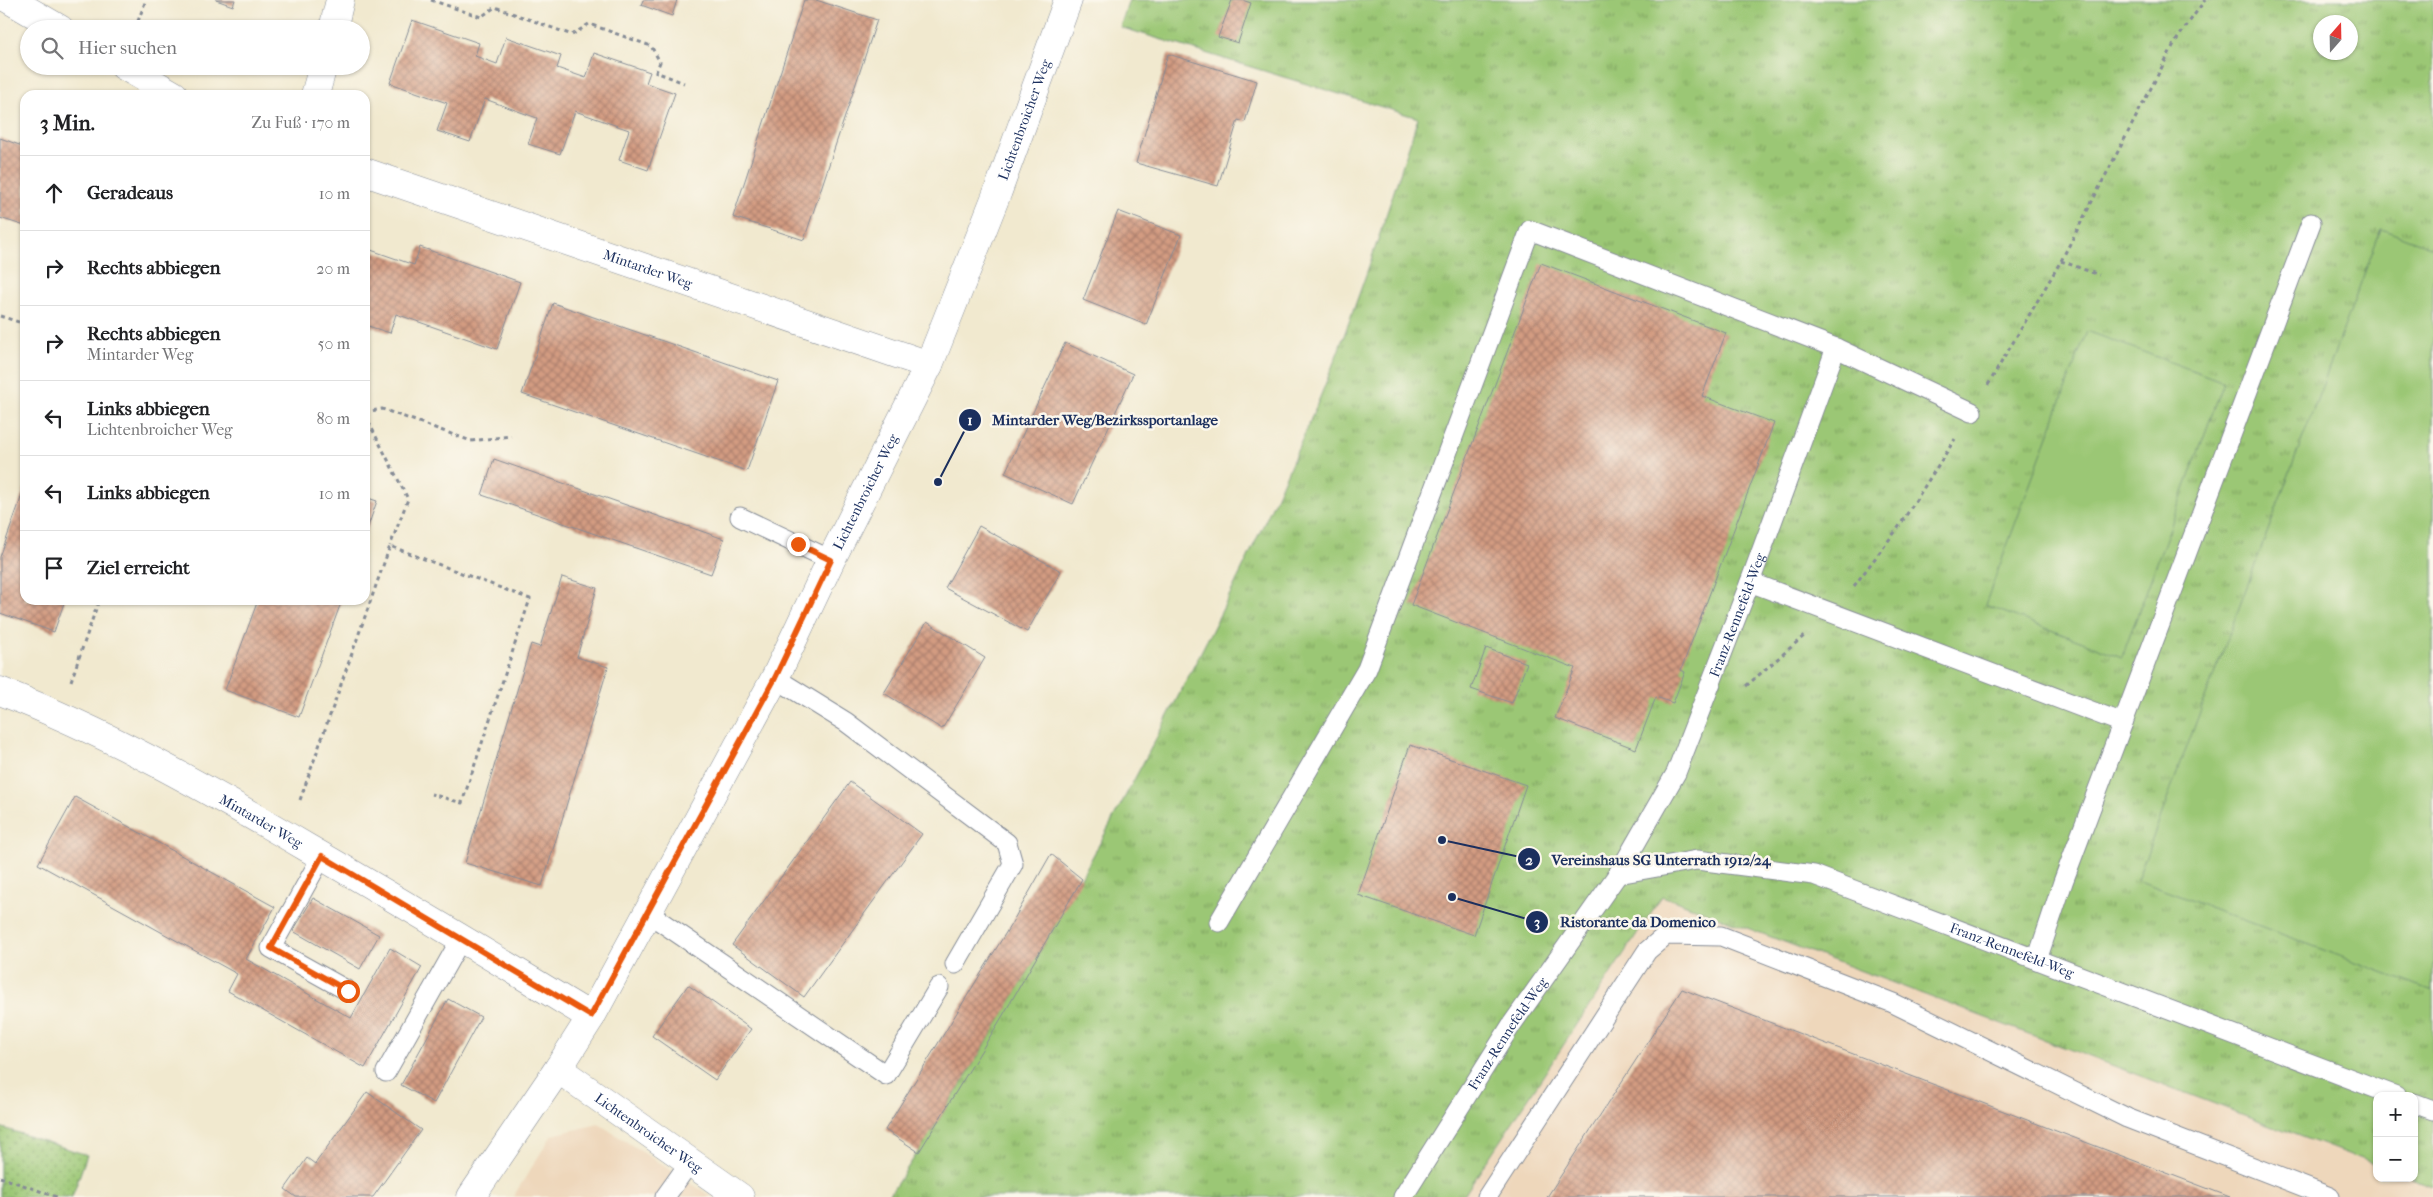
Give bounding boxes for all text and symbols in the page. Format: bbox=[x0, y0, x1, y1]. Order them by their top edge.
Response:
north arrow bbox=[2313, 15, 2358, 60]
search box bbox=[20, 20, 370, 75]
icon: search bbox=[38, 34, 66, 62]
text: Hier suchen bbox=[78, 37, 177, 59]
street label: Lichtenbroicher Weg bbox=[995, 57, 1055, 183]
text: 3 Min. bbox=[40, 111, 95, 135]
text: Zu Fuß · 170 m bbox=[251, 113, 350, 132]
icon: ahead bbox=[40, 179, 68, 207]
text: Geradeaus bbox=[87, 182, 173, 204]
text: 10 m bbox=[319, 184, 350, 203]
street label: Mintarder Weg bbox=[601, 246, 695, 293]
icon: right bbox=[40, 254, 68, 282]
text: Rechts abbiegen bbox=[87, 257, 221, 279]
text: 20 m bbox=[316, 259, 350, 278]
text: Rechts abbiegen bbox=[87, 323, 221, 345]
icon: right bbox=[40, 329, 68, 357]
text: 50 m bbox=[318, 334, 350, 353]
text: Mintarder Weg bbox=[87, 345, 193, 364]
text: Links abbiegen bbox=[87, 398, 210, 420]
icon: left bbox=[40, 404, 68, 432]
callout: Mintarder Weg/Bezirkssportanlage bbox=[957, 405, 1228, 435]
text: 80 m bbox=[316, 409, 350, 428]
text: 1 bbox=[967, 411, 973, 429]
text: Mintarder Weg/Bezirkssportanlage bbox=[991, 411, 1219, 429]
text: Lichtenbroicher Weg bbox=[87, 420, 233, 439]
street label: Lichtenbroicher Weg bbox=[829, 431, 902, 553]
icon: left bbox=[40, 479, 68, 507]
text: Links abbiegen bbox=[87, 482, 210, 504]
text: 10 m bbox=[319, 484, 350, 503]
route end bbox=[787, 533, 810, 556]
street label: Franz-Rennefeld-Weg bbox=[1706, 550, 1769, 680]
icon: arrive bbox=[40, 554, 68, 582]
text: Ziel erreicht bbox=[87, 557, 190, 579]
street label: Mintarder Weg bbox=[216, 791, 306, 852]
callout: Vereinshaus SG Unterrath 1912/24 bbox=[1516, 844, 1780, 874]
text: 2 bbox=[1525, 851, 1533, 869]
text: Vereinshaus SG Unterrath 1912/24 bbox=[1550, 851, 1772, 869]
callout: Ristorante da Domenico bbox=[1525, 907, 1726, 937]
text: 3 bbox=[1534, 913, 1540, 931]
text: Ristorante da Domenico bbox=[1560, 913, 1716, 931]
street label: Franz-Rennefeld-Weg bbox=[1947, 919, 2077, 982]
street label: Franz-Rennefeld-Weg bbox=[1465, 974, 1552, 1093]
route start bbox=[337, 980, 360, 1003]
street label: Lichtenbroicher Weg bbox=[591, 1090, 706, 1177]
map controls bbox=[2373, 1092, 2418, 1182]
button: + bbox=[2373, 1092, 2418, 1137]
button: − bbox=[2373, 1137, 2418, 1182]

